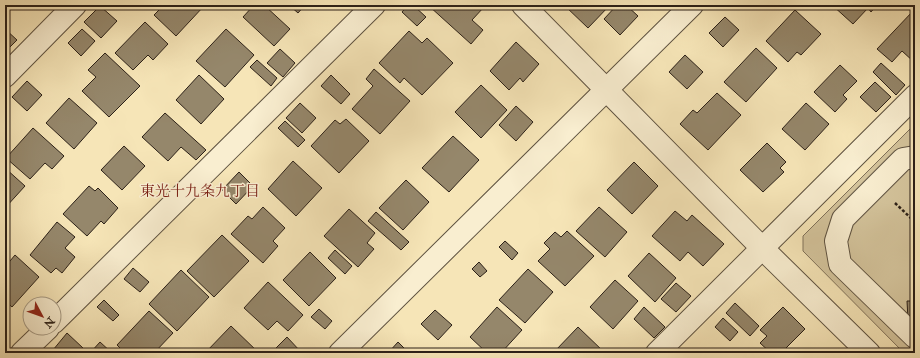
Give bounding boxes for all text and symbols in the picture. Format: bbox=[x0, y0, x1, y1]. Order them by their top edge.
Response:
district label: 東光十九条九丁目 bbox=[140, 182, 260, 201]
north arrow bbox=[22, 296, 62, 336]
text: N bbox=[40, 313, 58, 331]

